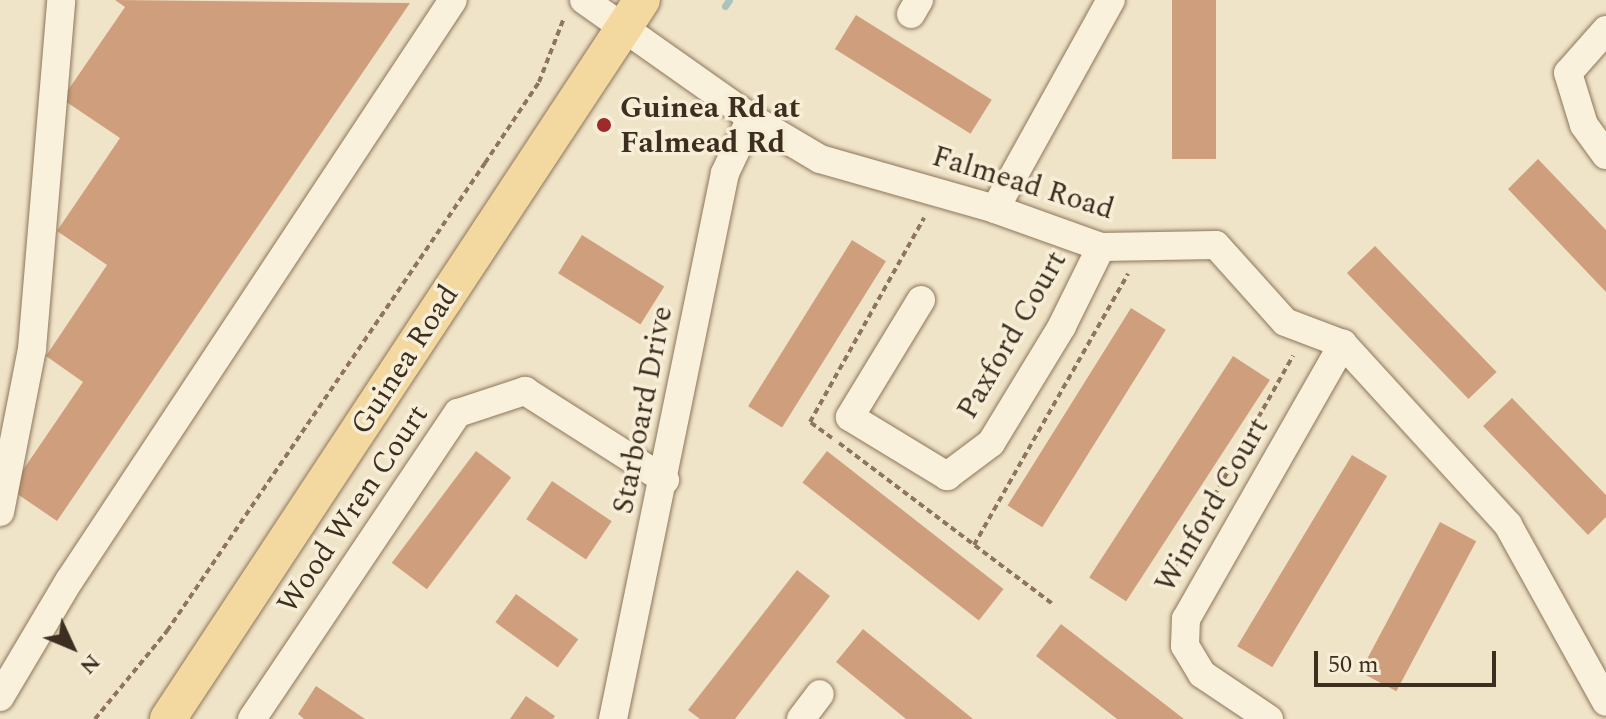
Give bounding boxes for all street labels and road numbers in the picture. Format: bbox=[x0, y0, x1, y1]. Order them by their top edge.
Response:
street label: Falmead Road bbox=[928, 138, 1118, 228]
street label: Paxford Court bbox=[949, 245, 1075, 425]
street label: Guinea Road bbox=[343, 278, 467, 442]
street label: Starboard Drive bbox=[605, 303, 681, 517]
street label: Wood Wren Court bbox=[270, 398, 436, 620]
street label: Winford Court bbox=[1147, 411, 1277, 599]

